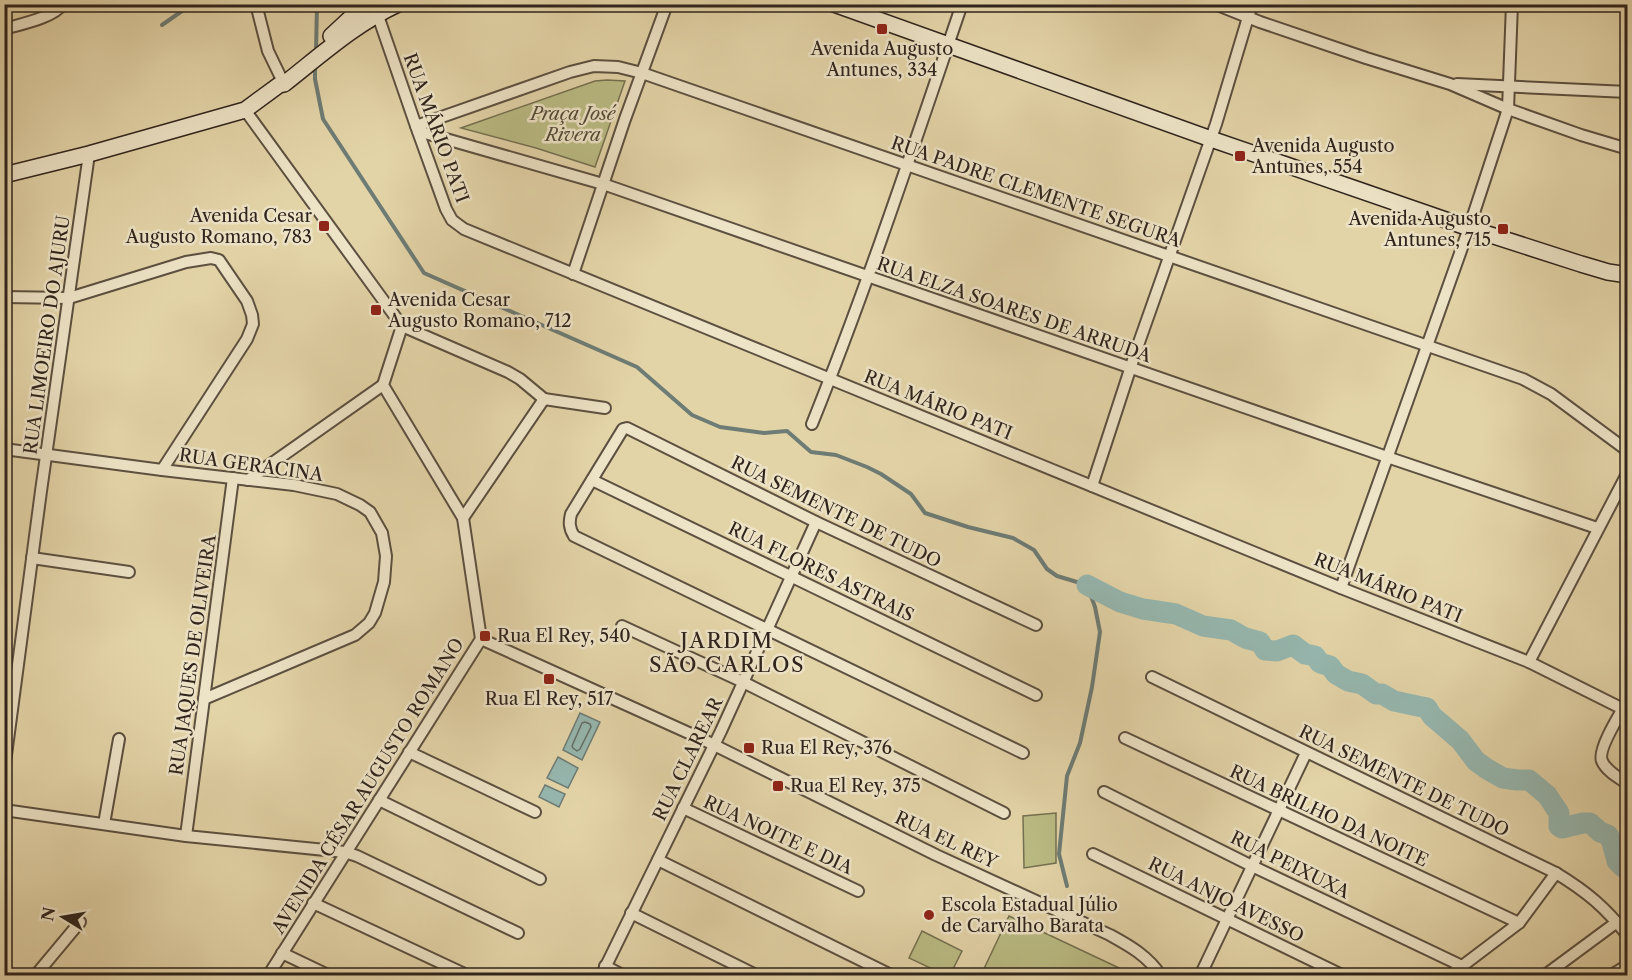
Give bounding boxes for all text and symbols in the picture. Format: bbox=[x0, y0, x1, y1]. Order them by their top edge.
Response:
marker: Avenida Augusto Antunes, 334 bbox=[875, 22, 889, 36]
place label: Avenida Augusto Antunes, 334 bbox=[810, 38, 953, 81]
street label: RUA MÁRIO PATI bbox=[399, 50, 474, 206]
park label: Praça José Rivera bbox=[528, 103, 617, 146]
street label: RUA PADRE CLEMENTE SEGURA bbox=[888, 132, 1184, 252]
place label: Avenida Augusto Antunes, 554 bbox=[1251, 135, 1394, 178]
marker: Avenida Augusto Antunes, 554 bbox=[1233, 149, 1247, 163]
place label: Avenida Cesar Augusto Romano, 783 bbox=[125, 205, 312, 248]
place label: Avenida Augusto Antunes, 715 bbox=[1348, 208, 1491, 251]
street label: RUA LIMOEIRO DO AJURU bbox=[19, 214, 75, 456]
marker: Avenida Cesar Augusto Romano, 783 bbox=[317, 219, 331, 233]
marker: Avenida Augusto Antunes, 715 bbox=[1496, 222, 1510, 236]
street label: RUA ELZA SOARES DE ARRUDA bbox=[874, 253, 1155, 368]
place label: Avenida Cesar Augusto Romano, 712 bbox=[387, 289, 572, 332]
marker: Avenida Cesar Augusto Romano, 712 bbox=[369, 303, 383, 317]
street label: RUA MÁRIO PATI bbox=[861, 364, 1016, 445]
street label: RUA GERACINA bbox=[178, 444, 325, 486]
street label: RUA SEMENTE DE TUDO bbox=[727, 451, 945, 573]
street label: RUA FLORES ASTRAIS bbox=[725, 517, 917, 627]
street label: RUA JAQUES DE OLIVEIRA bbox=[165, 532, 221, 777]
street label: RUA MÁRIO PATI bbox=[1311, 547, 1466, 628]
place label: Rua El Rey, 540 bbox=[497, 625, 631, 647]
district label: JARDIM SÃO CARLOS bbox=[649, 628, 805, 677]
marker: Rua El Rey, 540 bbox=[478, 629, 492, 643]
street label: AVENIDA CÉSAR AUGUSTO ROMANO bbox=[266, 634, 469, 939]
marker: Rua El Rey, 517 bbox=[542, 672, 556, 686]
place label: Rua El Rey, 517 bbox=[485, 688, 613, 710]
street label: RUA CLAREAR bbox=[649, 693, 728, 824]
street label: RUA SEMENTE DE TUDO bbox=[1295, 720, 1513, 842]
place label: Rua El Rey, 376 bbox=[761, 737, 892, 759]
marker: Rua El Rey, 376 bbox=[742, 741, 756, 755]
street label: RUA BRILHO DA NOITE bbox=[1226, 760, 1432, 872]
place label: Rua El Rey, 375 bbox=[790, 775, 921, 797]
marker: Rua El Rey, 375 bbox=[771, 779, 785, 793]
street label: RUA NOITE E DIA bbox=[700, 791, 857, 880]
street label: RUA EL REY bbox=[891, 807, 1002, 874]
street label: RUA PEIXUXA bbox=[1227, 827, 1354, 904]
street label: RUA ANJO AVESSO bbox=[1145, 853, 1307, 947]
north arrow bbox=[33, 887, 93, 947]
place label: Escola Estadual Júlio de Carvalho Barata bbox=[941, 894, 1118, 937]
text: N bbox=[37, 905, 59, 923]
marker: Escola Estadual Júlio de Carvalho Barata bbox=[922, 908, 936, 922]

